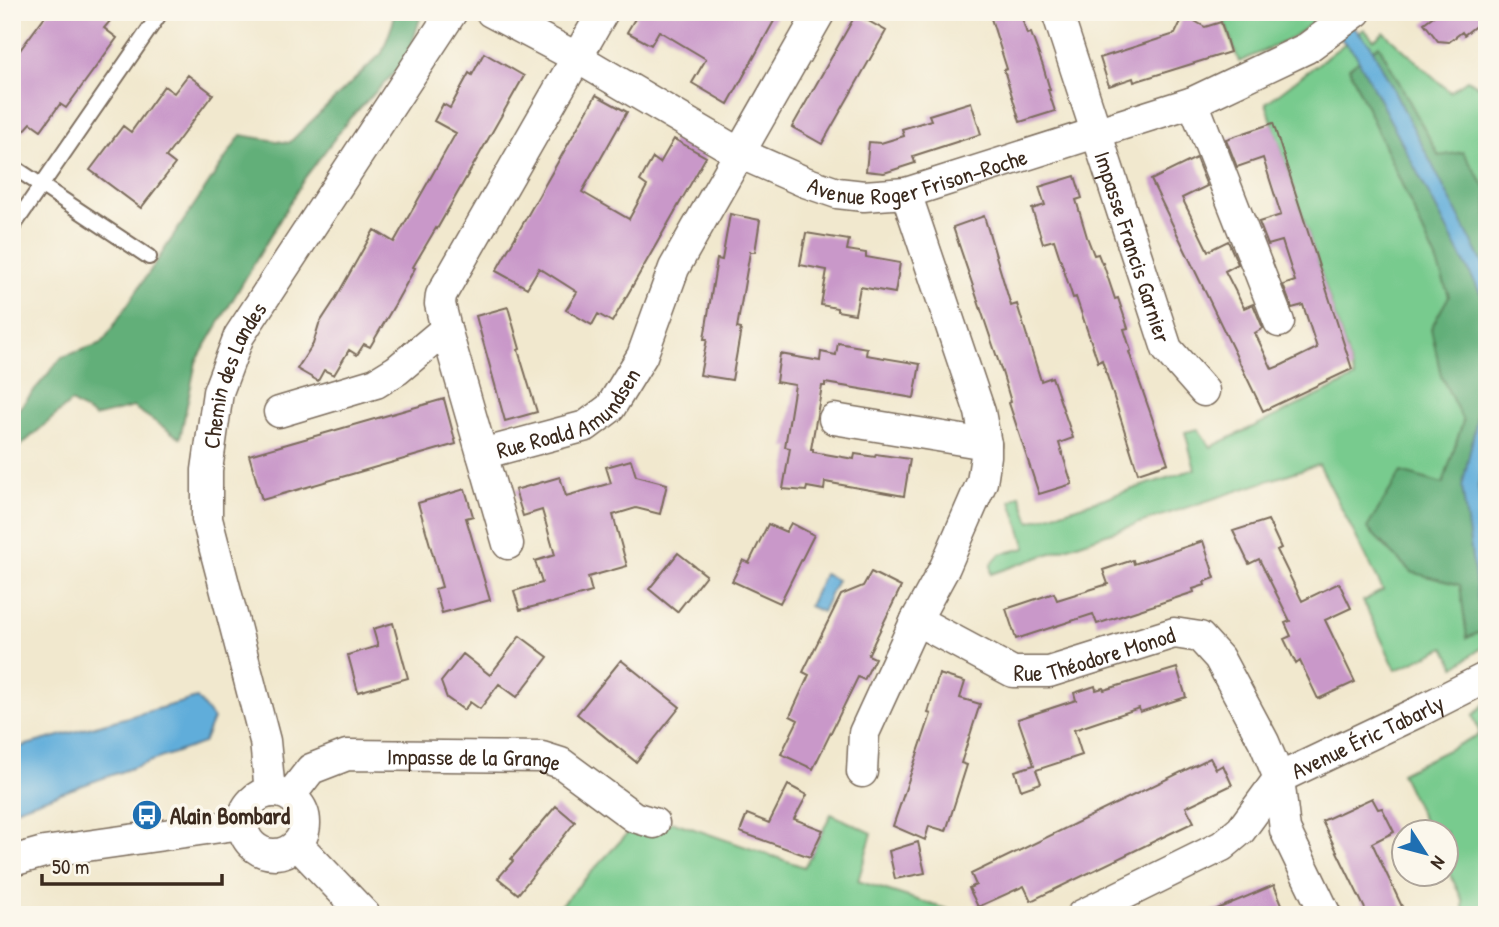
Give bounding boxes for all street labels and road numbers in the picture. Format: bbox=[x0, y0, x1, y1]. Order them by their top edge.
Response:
street label: Avenue Roger Frison-Roche bbox=[804, 140, 1031, 212]
street label: Impasse Francis Garnier bbox=[1088, 147, 1179, 347]
street label: Chemin des Landes bbox=[195, 295, 273, 451]
street label: Rue Roald Amundsen bbox=[493, 362, 647, 465]
street label: Rue Théodore Monod bbox=[1014, 618, 1179, 688]
street label: Avenue Éric Tabarly bbox=[1286, 686, 1449, 786]
street label: Impasse de la Grange bbox=[387, 740, 565, 778]

